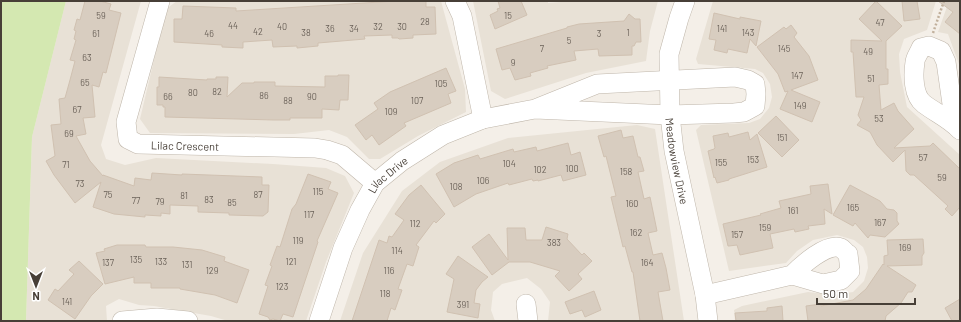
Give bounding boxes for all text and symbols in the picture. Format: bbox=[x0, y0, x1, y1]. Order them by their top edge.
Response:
house number: 59 bbox=[96, 10, 106, 21]
house number: 15 bbox=[504, 10, 512, 21]
house number: 28 bbox=[420, 16, 430, 27]
house number: 47 bbox=[876, 17, 885, 28]
house number: 44 bbox=[228, 20, 238, 31]
house number: 40 bbox=[277, 21, 287, 32]
house number: 32 bbox=[373, 21, 383, 32]
house number: 30 bbox=[397, 21, 407, 32]
house number: 36 bbox=[325, 23, 335, 34]
house number: 34 bbox=[349, 23, 359, 34]
house number: 141 bbox=[717, 23, 727, 34]
house number: 42 bbox=[253, 26, 263, 37]
house number: 38 bbox=[301, 27, 311, 38]
house number: 1 bbox=[626, 27, 630, 38]
house number: 143 bbox=[742, 27, 755, 38]
house number: 61 bbox=[92, 28, 100, 39]
house number: 46 bbox=[204, 28, 214, 39]
house number: 3 bbox=[597, 28, 602, 39]
house number: 5 bbox=[567, 35, 572, 46]
house number: 7 bbox=[540, 43, 545, 54]
house number: 145 bbox=[778, 43, 791, 54]
house number: 49 bbox=[863, 46, 873, 57]
house number: 63 bbox=[82, 52, 92, 63]
house number: 9 bbox=[511, 57, 516, 68]
house number: 147 bbox=[791, 70, 804, 81]
house number: 51 bbox=[867, 73, 875, 84]
house number: 65 bbox=[80, 77, 90, 88]
house number: 105 bbox=[435, 78, 448, 89]
house number: 82 bbox=[212, 86, 222, 97]
house number: 80 bbox=[188, 87, 198, 98]
house number: 86 bbox=[259, 90, 269, 101]
house number: 66 bbox=[163, 91, 173, 102]
house number: 90 bbox=[307, 91, 317, 102]
house number: 88 bbox=[283, 95, 293, 106]
house number: 107 bbox=[411, 95, 424, 106]
house number: 149 bbox=[794, 100, 807, 111]
house number: 67 bbox=[73, 104, 82, 115]
house number: 109 bbox=[385, 106, 398, 117]
house number: 53 bbox=[874, 113, 884, 124]
street label: Meadowview Drive bbox=[664, 117, 692, 205]
house number: 69 bbox=[64, 128, 74, 139]
house number: 151 bbox=[777, 132, 787, 143]
street label: Lilac Crescent bbox=[151, 138, 219, 152]
house number: 57 bbox=[919, 152, 928, 163]
street label: Lilac Drive bbox=[364, 153, 410, 195]
house number: 153 bbox=[747, 154, 760, 165]
house number: 155 bbox=[715, 157, 728, 168]
house number: 104 bbox=[502, 158, 516, 169]
house number: 71 bbox=[62, 159, 70, 170]
house number: 100 bbox=[565, 163, 579, 174]
house number: 102 bbox=[533, 164, 547, 175]
house number: 158 bbox=[620, 166, 633, 177]
house number: 59 bbox=[937, 172, 947, 183]
house number: 106 bbox=[477, 175, 490, 186]
house number: 73 bbox=[76, 178, 85, 189]
house number: 108 bbox=[450, 181, 463, 192]
house number: 115 bbox=[313, 186, 324, 197]
house number: 75 bbox=[104, 189, 113, 200]
house number: 87 bbox=[254, 189, 263, 200]
house number: 81 bbox=[180, 190, 188, 201]
house number: 83 bbox=[204, 194, 214, 205]
house number: 77 bbox=[132, 195, 141, 206]
house number: 79 bbox=[156, 196, 165, 207]
house number: 85 bbox=[227, 197, 237, 208]
house number: 160 bbox=[626, 198, 638, 209]
house number: 165 bbox=[847, 202, 860, 213]
house number: 161 bbox=[788, 205, 798, 216]
house number: 117 bbox=[304, 209, 315, 220]
house number: 167 bbox=[874, 217, 887, 228]
house number: 112 bbox=[409, 218, 421, 229]
house number: 159 bbox=[759, 222, 772, 233]
house number: 162 bbox=[630, 227, 642, 238]
house number: 157 bbox=[731, 229, 744, 240]
house number: 119 bbox=[292, 235, 304, 246]
house number: 383 bbox=[547, 237, 561, 248]
house number: 169 bbox=[899, 242, 912, 253]
house number: 114 bbox=[391, 245, 403, 256]
house number: 135 bbox=[130, 254, 143, 265]
house number: 133 bbox=[155, 256, 168, 267]
house number: 121 bbox=[286, 256, 297, 267]
house number: 137 bbox=[102, 257, 115, 268]
house number: 164 bbox=[641, 257, 653, 268]
house number: 131 bbox=[182, 259, 192, 270]
house number: 129 bbox=[206, 265, 219, 276]
house number: 116 bbox=[384, 265, 395, 276]
north arrow bbox=[16, 266, 56, 306]
scale bar bbox=[817, 280, 915, 306]
house number: 123 bbox=[276, 281, 289, 292]
text: 50 m bbox=[823, 286, 848, 300]
house number: 118 bbox=[379, 288, 391, 299]
text: N bbox=[32, 290, 40, 303]
house number: 141 bbox=[62, 296, 72, 307]
house number: 391 bbox=[457, 299, 469, 310]

